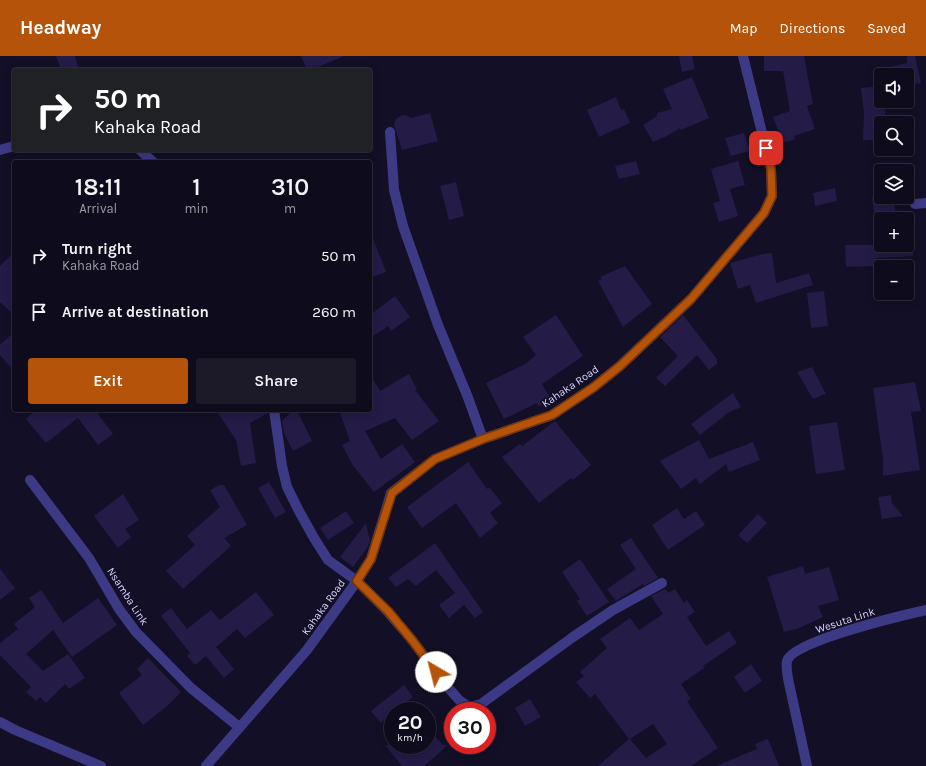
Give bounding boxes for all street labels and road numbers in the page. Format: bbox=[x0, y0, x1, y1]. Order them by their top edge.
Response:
street label: Kahaka Road bbox=[539, 363, 601, 410]
street label: Nsamba Link bbox=[104, 565, 151, 628]
street label: Kahaka Road bbox=[299, 577, 348, 638]
street label: Wesuta Link bbox=[814, 605, 876, 636]

